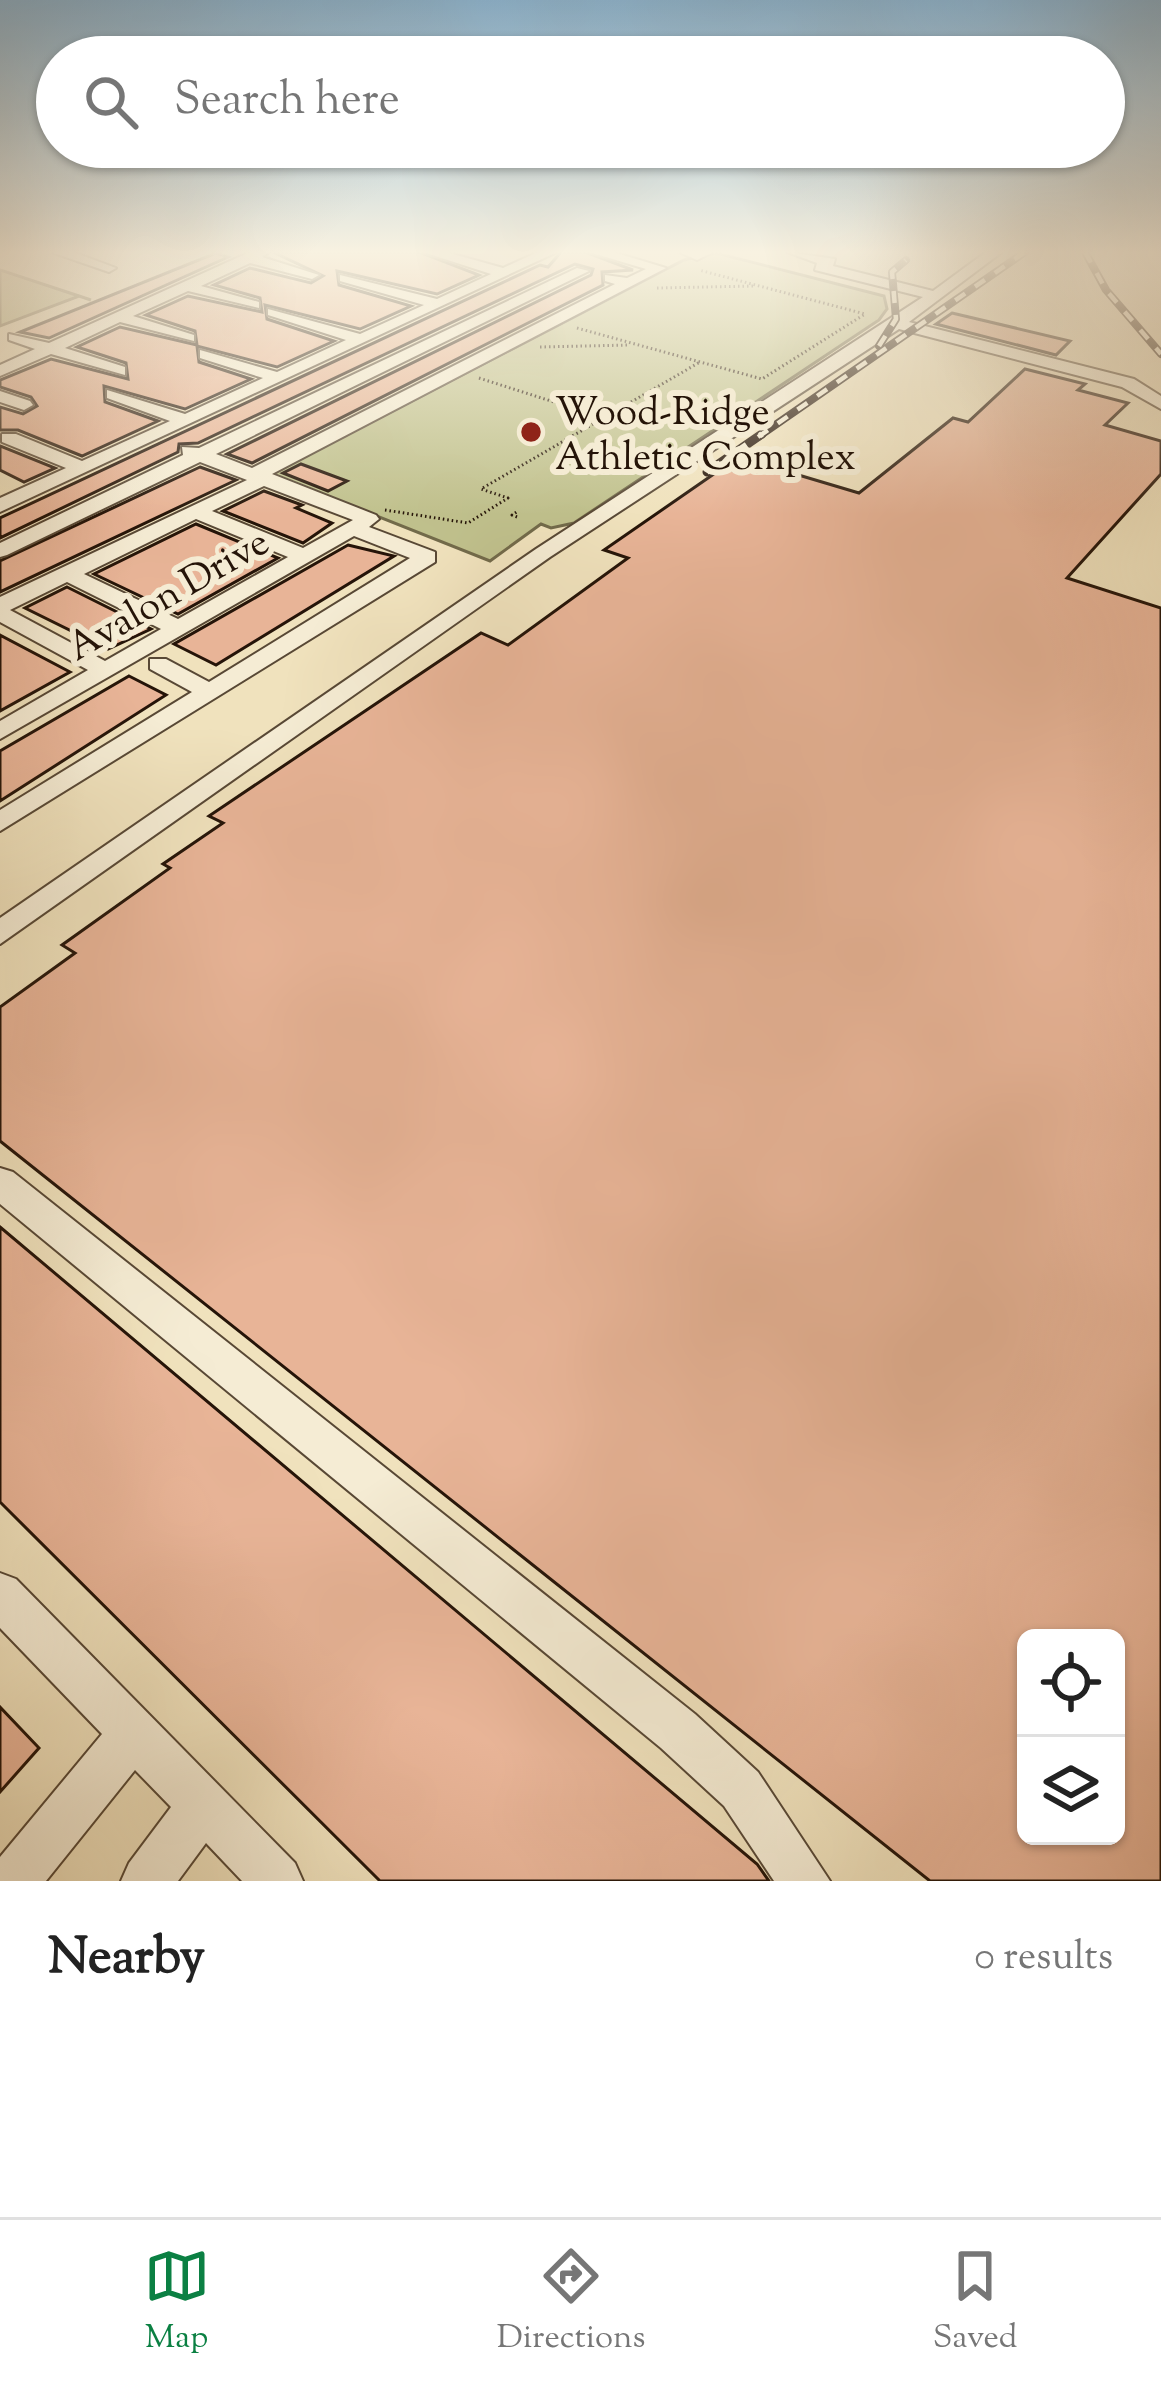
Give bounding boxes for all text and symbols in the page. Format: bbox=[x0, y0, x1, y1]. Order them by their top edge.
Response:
search box bbox=[36, 36, 1125, 168]
icon: search bbox=[78, 69, 144, 135]
text: Search here bbox=[174, 70, 400, 135]
place label: Wood-Ridge Athletic Complex bbox=[555, 387, 856, 488]
marker: Wood-Ridge Athletic Complex bbox=[518, 419, 544, 445]
street label: Avalon Drive bbox=[58, 517, 281, 678]
map controls bbox=[1017, 1629, 1125, 1845]
button: locate bbox=[1017, 1629, 1125, 1737]
button: layers bbox=[1017, 1737, 1125, 1845]
text: Nearby bbox=[48, 1923, 205, 1996]
text: 0 results bbox=[974, 1931, 1113, 1987]
tab: Map bbox=[144, 2243, 210, 2363]
tab: Directions bbox=[497, 2243, 646, 2363]
tab: Saved bbox=[933, 2243, 1017, 2363]

